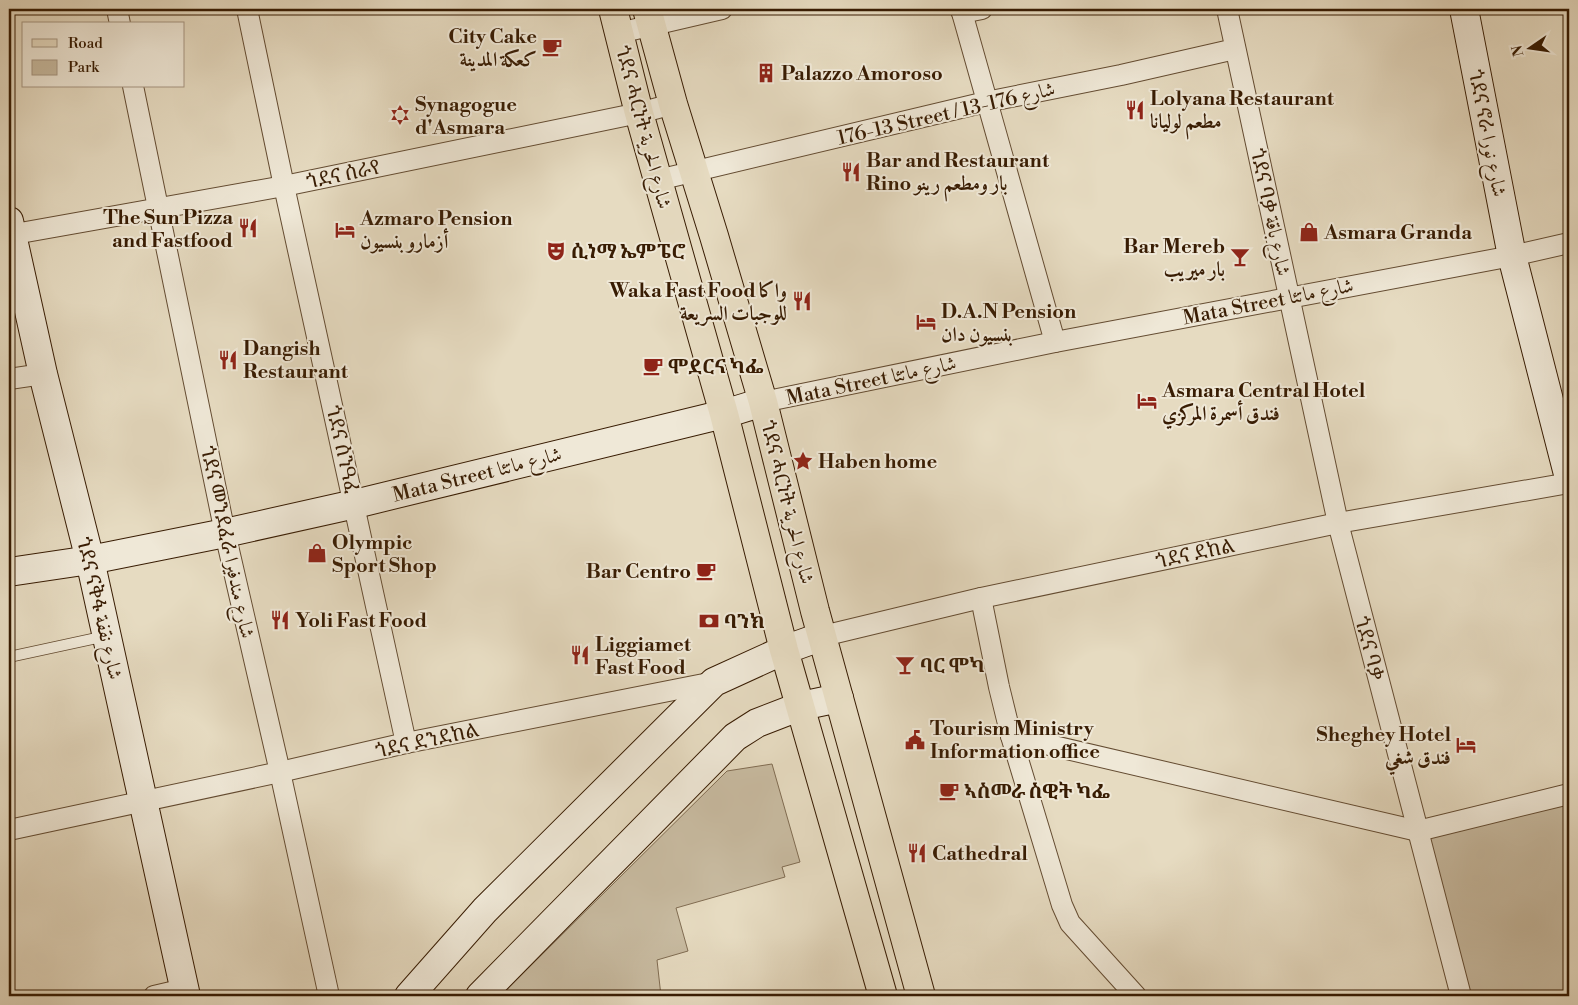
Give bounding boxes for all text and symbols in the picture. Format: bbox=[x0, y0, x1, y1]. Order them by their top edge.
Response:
legend bbox=[22, 22, 185, 88]
north arrow bbox=[1506, 22, 1556, 72]
place label: City Cake كعكة المدينة bbox=[448, 25, 537, 73]
text: Road bbox=[68, 34, 103, 53]
cafe icon: City Cake كعكة المدينة bbox=[541, 36, 563, 58]
street label: ጎደና ሓርነት شارع الحرية bbox=[605, 43, 676, 213]
text: N bbox=[1508, 43, 1528, 58]
text: Park bbox=[68, 58, 100, 77]
building icon: Palazzo Amoroso bbox=[755, 62, 777, 84]
place label: Palazzo Amoroso bbox=[781, 62, 943, 87]
street label: ጎደና ኖራ شارع نورا bbox=[1458, 68, 1511, 200]
street label: 176-13 Street / شارع 176-13 bbox=[835, 77, 1059, 156]
place label: Lolyana Restaurant مطعم لوليانا bbox=[1150, 87, 1335, 140]
place label: Synagogue d'Asmara bbox=[415, 93, 517, 141]
restaurant icon: Lolyana Restaurant مطعم لوليانا bbox=[1124, 99, 1146, 121]
synagogue icon: Synagogue d'Asmara bbox=[389, 104, 411, 126]
street label: ጎደና ባቃ شارع باقة bbox=[1240, 146, 1295, 279]
place label: Bar and Restaurant Rino بار ومطعم رينو bbox=[866, 149, 1050, 202]
street label: ጎደና ሰራየ bbox=[304, 156, 382, 195]
restaurant icon: Bar and Restaurant Rino بار ومطعم رينو bbox=[840, 161, 862, 183]
place label: The Sun Pizza and Fastfood bbox=[103, 206, 233, 254]
place label: Azmaro Pension أزمارو بنسيون bbox=[359, 207, 513, 255]
restaurant icon: The Sun Pizza and Fastfood bbox=[237, 217, 259, 239]
hotel icon: Azmaro Pension أزمارو بنسيون bbox=[334, 219, 356, 241]
shop icon: Asmara Granda bbox=[1298, 221, 1320, 243]
place label: Asmara Granda bbox=[1323, 221, 1472, 246]
place label: Bar Mereb بار ميريب bbox=[1123, 235, 1225, 283]
theatre icon: ሲነማ ኤምፔሮ bbox=[545, 240, 567, 262]
place label: ሲነማ ኤምፔሮ bbox=[571, 240, 686, 265]
bar icon: Bar Mereb بار ميريب bbox=[1229, 246, 1251, 268]
street label: Mata Street شارع ماتئا bbox=[1181, 274, 1357, 335]
place label: Waka Fast Food واكا للوجبات السريعة bbox=[608, 279, 787, 327]
restaurant icon: Waka Fast Food واكا للوجبات السريعة bbox=[791, 290, 813, 312]
place label: D.A.N Pension بنسيون دان bbox=[941, 300, 1077, 348]
hotel icon: D.A.N Pension بنسيون دان bbox=[915, 311, 937, 333]
place label: Dangish Restaurant bbox=[243, 337, 349, 385]
restaurant icon: Dangish Restaurant bbox=[217, 349, 239, 371]
street label: Mata Street شارع ماتئا bbox=[784, 351, 960, 416]
cafe icon: ሞደርና ካፌ bbox=[642, 355, 664, 377]
place label: ሞደርና ካፌ bbox=[668, 355, 764, 380]
place label: Asmara Central Hotel فندق أسمرة المركزي bbox=[1161, 379, 1366, 430]
hotel icon: Asmara Central Hotel فندق أسمرة المركزي bbox=[1136, 390, 1158, 412]
street label: ጎደና ሰንዓፈ bbox=[319, 403, 364, 496]
street label: ጎደና ሓርነት شارع الحرية bbox=[750, 418, 819, 588]
street label: Mata Street شارع ماتئا bbox=[390, 442, 565, 512]
street label: ጎደና መንደፈራ شارع مندفيرا bbox=[190, 444, 259, 642]
place icon: Haben home bbox=[792, 450, 814, 472]
place label: Haben home bbox=[818, 450, 938, 475]
place label: Olympic Sport Shop bbox=[332, 531, 437, 579]
street label: ጎደና ደከል bbox=[1153, 534, 1237, 575]
street label: ጎደና ናቅፋ شارع نقفة bbox=[66, 535, 127, 683]
shop icon: Olympic Sport Shop bbox=[306, 542, 328, 564]
place label: Bar Centro bbox=[586, 560, 691, 585]
cafe icon: Bar Centro bbox=[695, 560, 717, 582]
restaurant icon: Yoli Fast Food bbox=[269, 609, 291, 631]
place label: Yoli Fast Food bbox=[295, 609, 428, 634]
bank icon: ባንክ bbox=[698, 610, 720, 632]
place label: ባንክ bbox=[724, 610, 765, 635]
street label: ጎደና ባቃ bbox=[1348, 614, 1389, 683]
place label: Liggiamet Fast Food bbox=[595, 633, 692, 681]
restaurant icon: Liggiamet Fast Food bbox=[569, 644, 591, 666]
bar icon: ባር ሞካ bbox=[894, 654, 916, 676]
place label: ባር ሞካ bbox=[920, 654, 984, 679]
place label: Tourism Ministry Information office bbox=[930, 717, 1100, 765]
street label: ጎደና ደንደከል bbox=[373, 718, 481, 765]
place label: Sheghey Hotel فندق شغي bbox=[1316, 723, 1451, 776]
public building icon: Tourism Ministry Information office bbox=[904, 729, 926, 751]
hotel icon: Sheghey Hotel فندق شغي bbox=[1455, 734, 1477, 756]
cafe icon: ኣስመራ ስዊት ካፌ bbox=[938, 780, 960, 802]
place label: ኣስመራ ስዊት ካፌ bbox=[964, 780, 1110, 805]
restaurant icon: Cathedral bbox=[906, 842, 928, 864]
place label: Cathedral bbox=[932, 842, 1028, 867]

